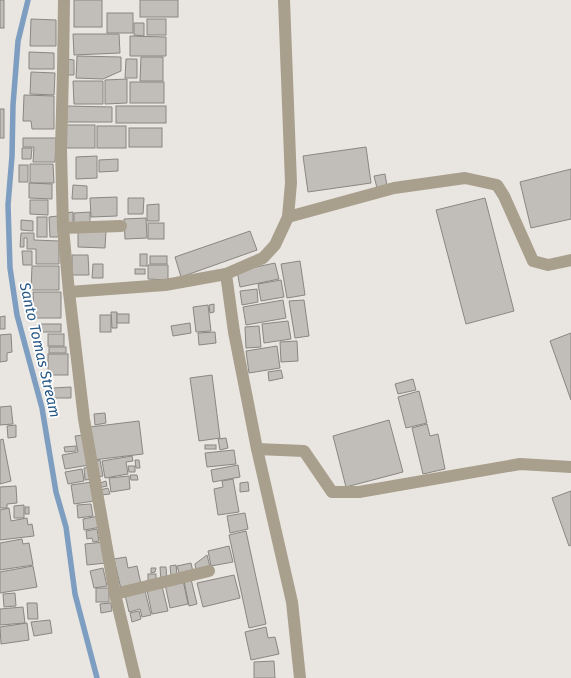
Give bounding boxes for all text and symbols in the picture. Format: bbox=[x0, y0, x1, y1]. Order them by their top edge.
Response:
water label: Santo Tomas Stream bbox=[15, 280, 64, 419]

